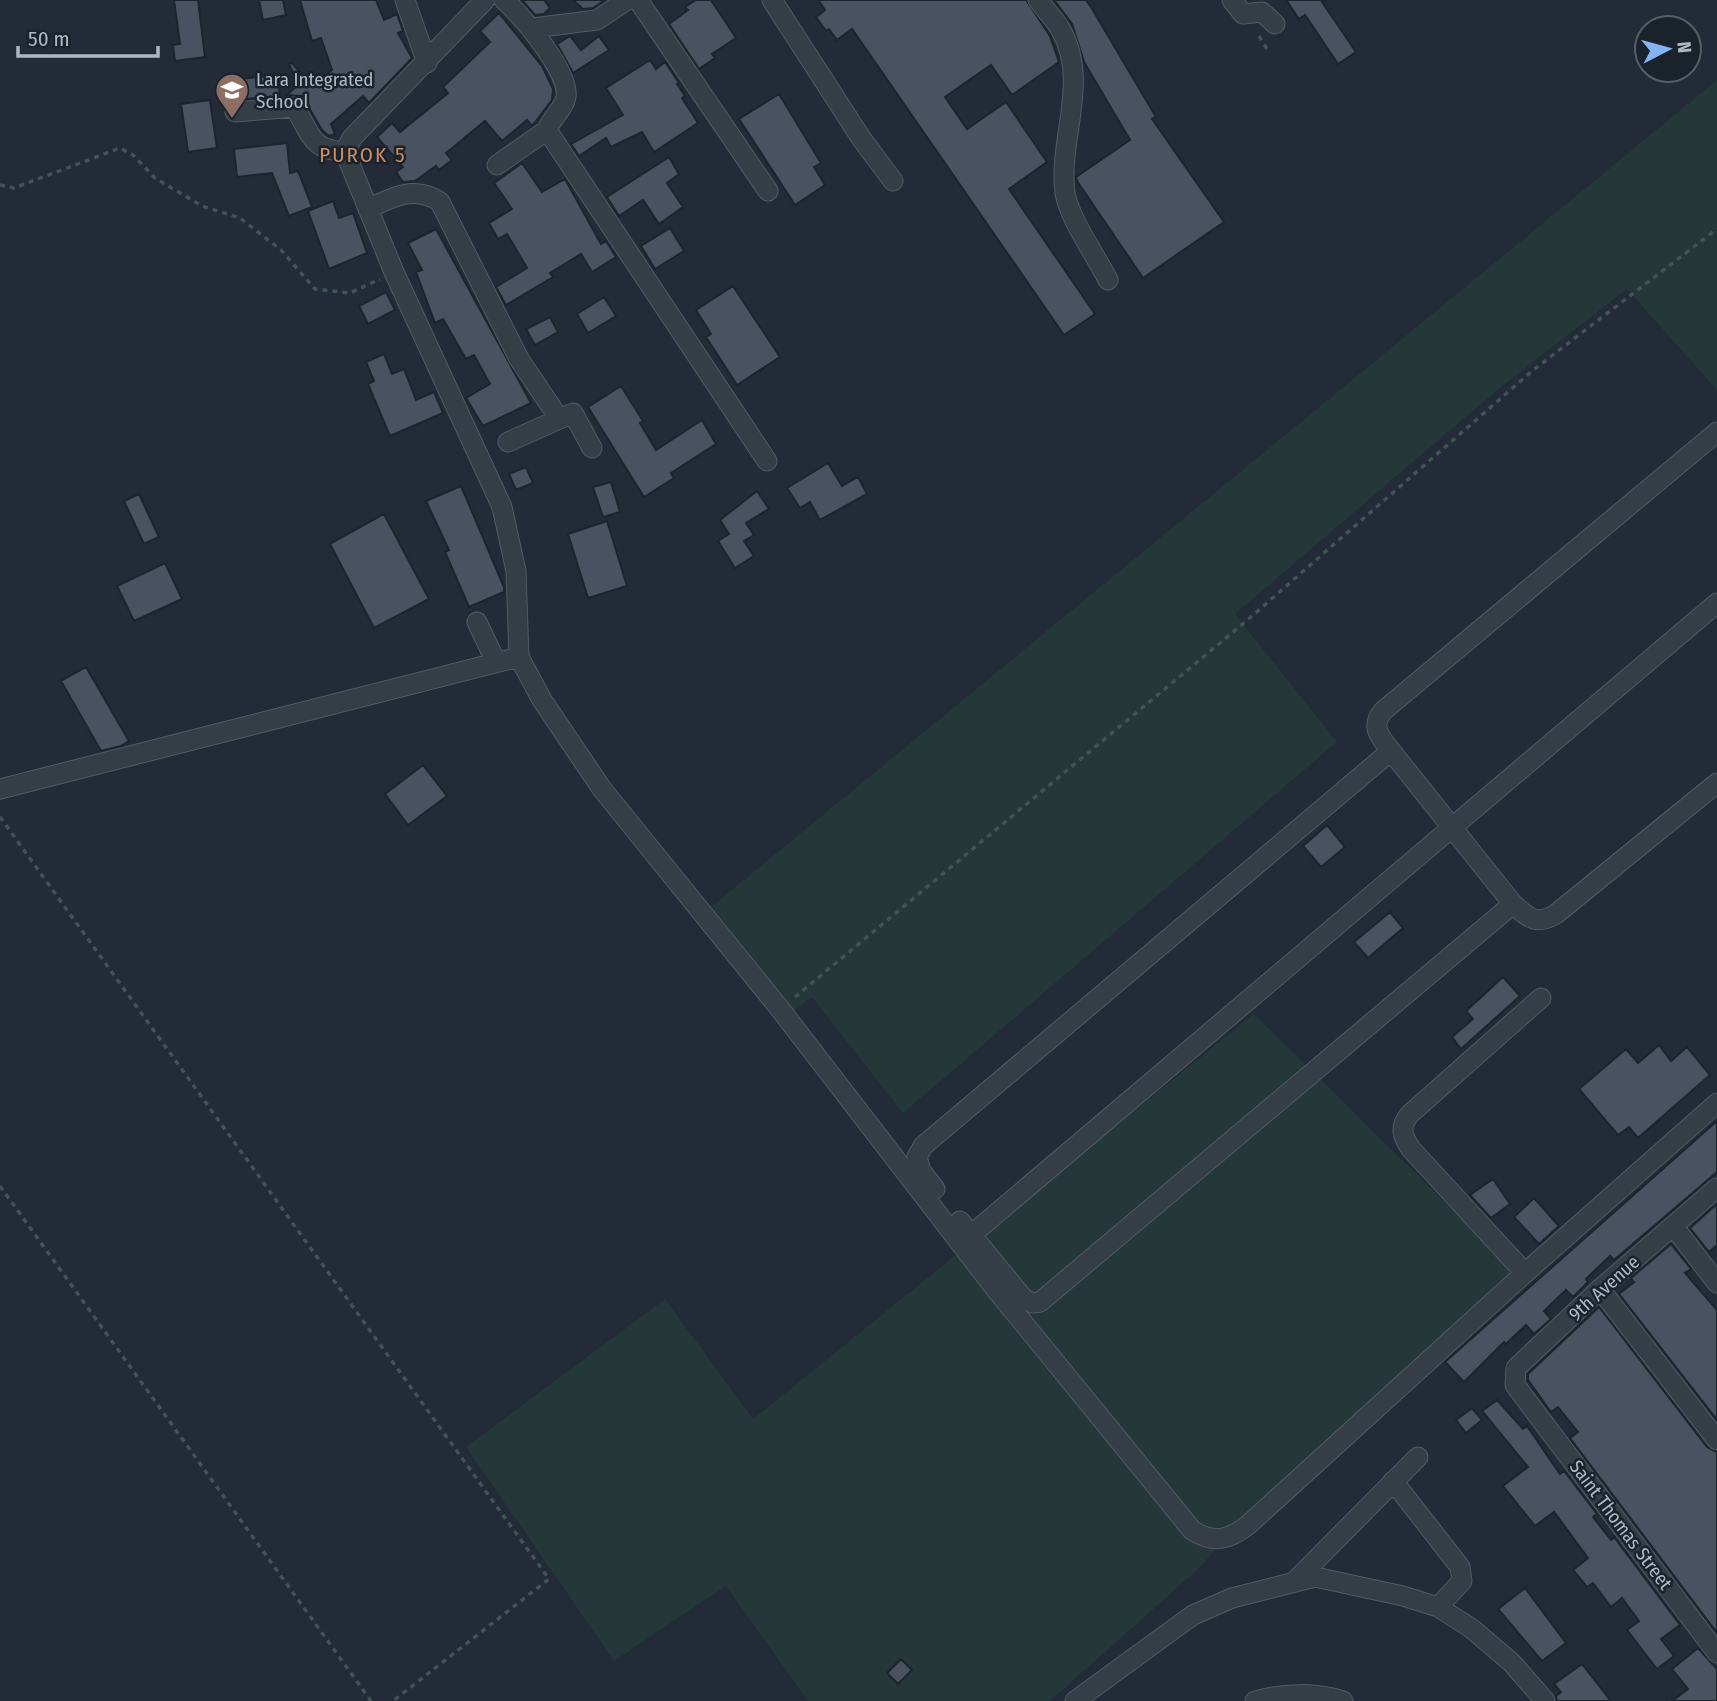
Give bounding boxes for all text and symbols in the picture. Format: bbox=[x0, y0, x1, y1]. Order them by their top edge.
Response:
scale bar bbox=[18, 14, 158, 58]
north arrow bbox=[1633, 14, 1703, 84]
text: 50 m bbox=[28, 26, 70, 52]
text: N bbox=[1672, 40, 1696, 54]
place label: Lara Integrated School bbox=[256, 68, 374, 113]
school or university icon: Lara Integrated School bbox=[213, 71, 251, 120]
district label: PUROK 5 bbox=[319, 142, 407, 168]
street label: 9th Avenue bbox=[1564, 1250, 1644, 1326]
street label: Saint Thomas Street bbox=[1565, 1456, 1678, 1595]

